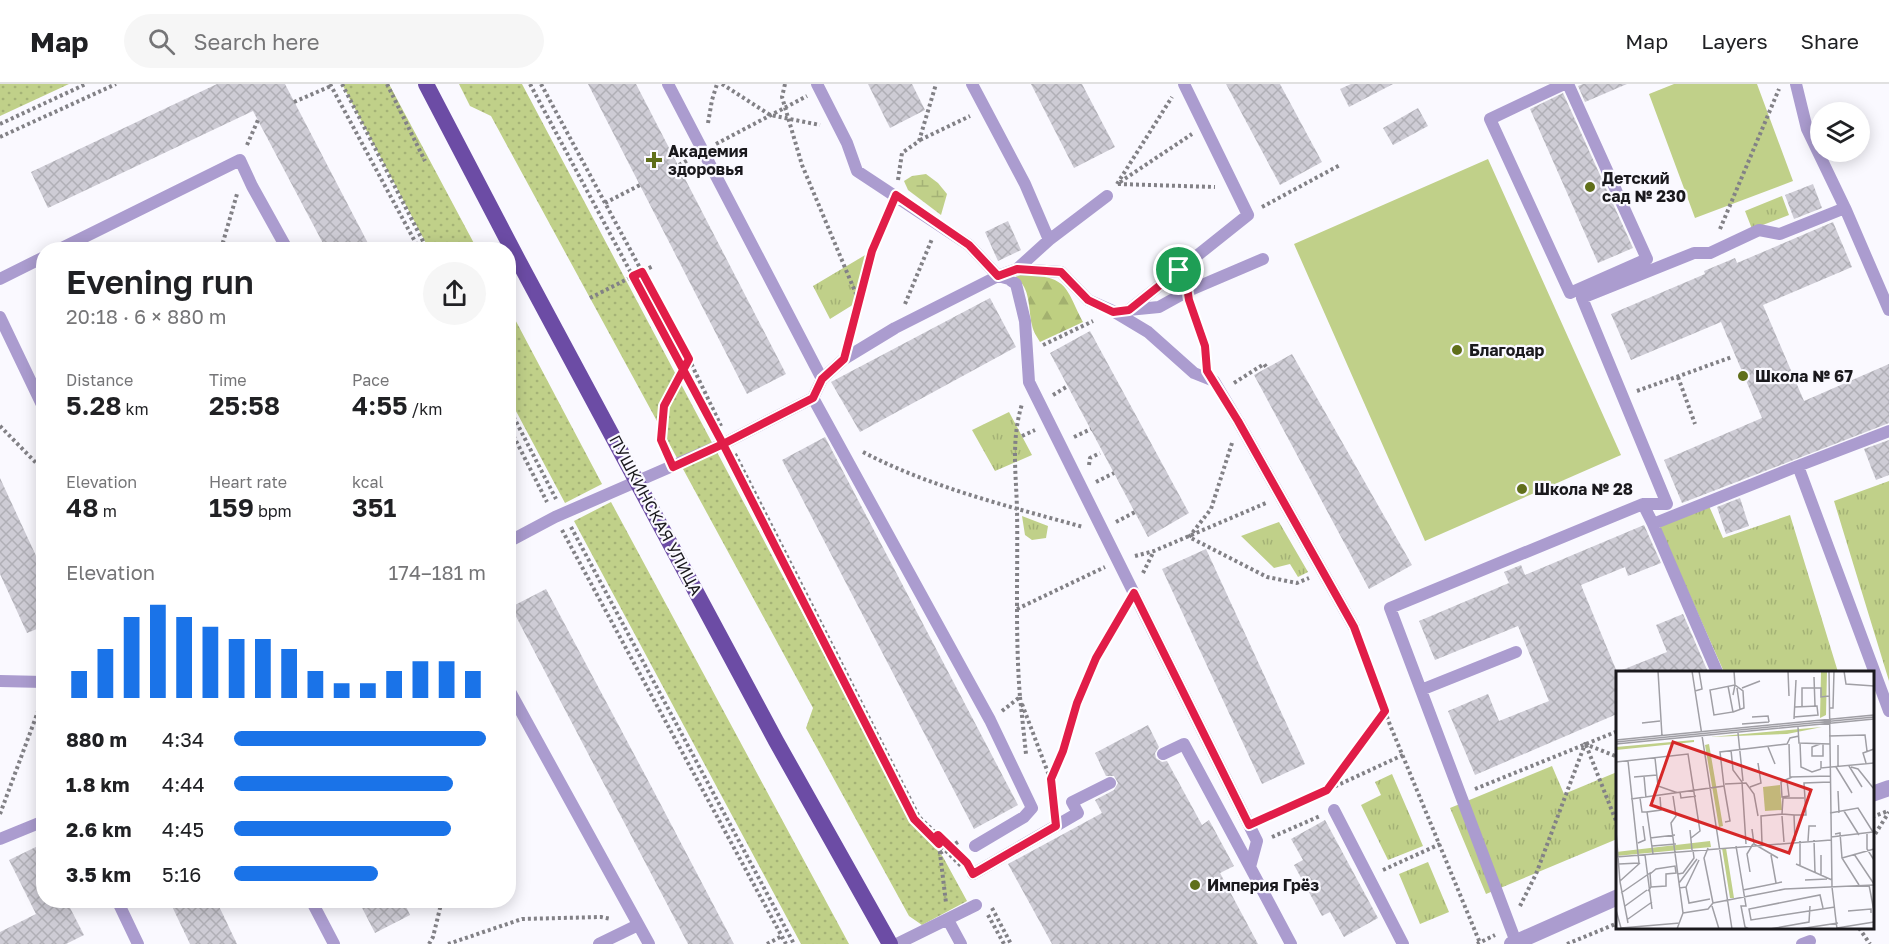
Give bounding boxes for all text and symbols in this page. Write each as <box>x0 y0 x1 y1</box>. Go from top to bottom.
search box <box>124 14 544 68</box>
text: Map <box>30 25 88 58</box>
icon: search <box>145 25 178 58</box>
text: Search here <box>193 28 319 55</box>
text: Map <box>1625 28 1668 54</box>
text: Layers <box>1701 28 1768 54</box>
text: Share <box>1801 28 1859 54</box>
map controls <box>1810 102 1870 162</box>
button: layers <box>1810 102 1870 162</box>
place label: Академия здоровья <box>668 141 748 179</box>
marker: Академия здоровья <box>645 151 663 169</box>
place label: Детский сад № 230 <box>1602 168 1686 206</box>
marker: Детский сад № 230 <box>1583 180 1597 194</box>
pin <box>1153 244 1204 295</box>
icon: arrive <box>1162 253 1195 286</box>
text: Evening run <box>66 262 254 301</box>
button: share <box>423 262 486 325</box>
text: 20:18 · 6 × 880 m <box>66 304 227 328</box>
place label: Благодар <box>1469 340 1545 360</box>
marker: Благодар <box>1450 343 1464 357</box>
place label: Школа № 67 <box>1755 366 1853 386</box>
marker: Школа № 67 <box>1736 369 1750 383</box>
text: Distance <box>66 370 133 390</box>
text: Time <box>209 370 247 390</box>
text: Pace <box>352 370 389 390</box>
text: 5.28 <box>66 390 122 421</box>
text: 25:58 <box>209 390 280 421</box>
text: 4:55 <box>352 390 408 421</box>
text: km <box>122 399 149 419</box>
text: /km <box>408 399 442 419</box>
street label: ПУШКИНСКАЯ УЛИЦА <box>605 431 707 599</box>
text: Elevation <box>66 472 137 492</box>
text: Heart rate <box>209 472 287 492</box>
text: kcal <box>352 472 384 492</box>
place label: Школа № 28 <box>1534 479 1633 499</box>
marker: Школа № 28 <box>1515 482 1529 496</box>
text: 48 <box>66 492 99 523</box>
text: 159 <box>209 492 254 523</box>
text: 351 <box>352 492 396 523</box>
text: m <box>99 501 117 521</box>
text: bpm <box>254 501 292 521</box>
text: Elevation <box>66 560 155 584</box>
text: 174–181 m <box>389 560 486 584</box>
inset map <box>1616 671 1874 929</box>
text: 880 m <box>66 727 127 751</box>
text: 4:34 <box>162 727 204 751</box>
text: 1.8 km <box>66 772 130 796</box>
text: 4:44 <box>162 772 205 796</box>
text: 2.6 km <box>66 817 131 841</box>
text: 4:45 <box>162 817 204 841</box>
text: 3.5 km <box>66 862 131 886</box>
text: 5:16 <box>162 862 201 886</box>
place label: Империя Грёз <box>1207 875 1319 895</box>
marker: Империя Грёз <box>1188 878 1202 892</box>

